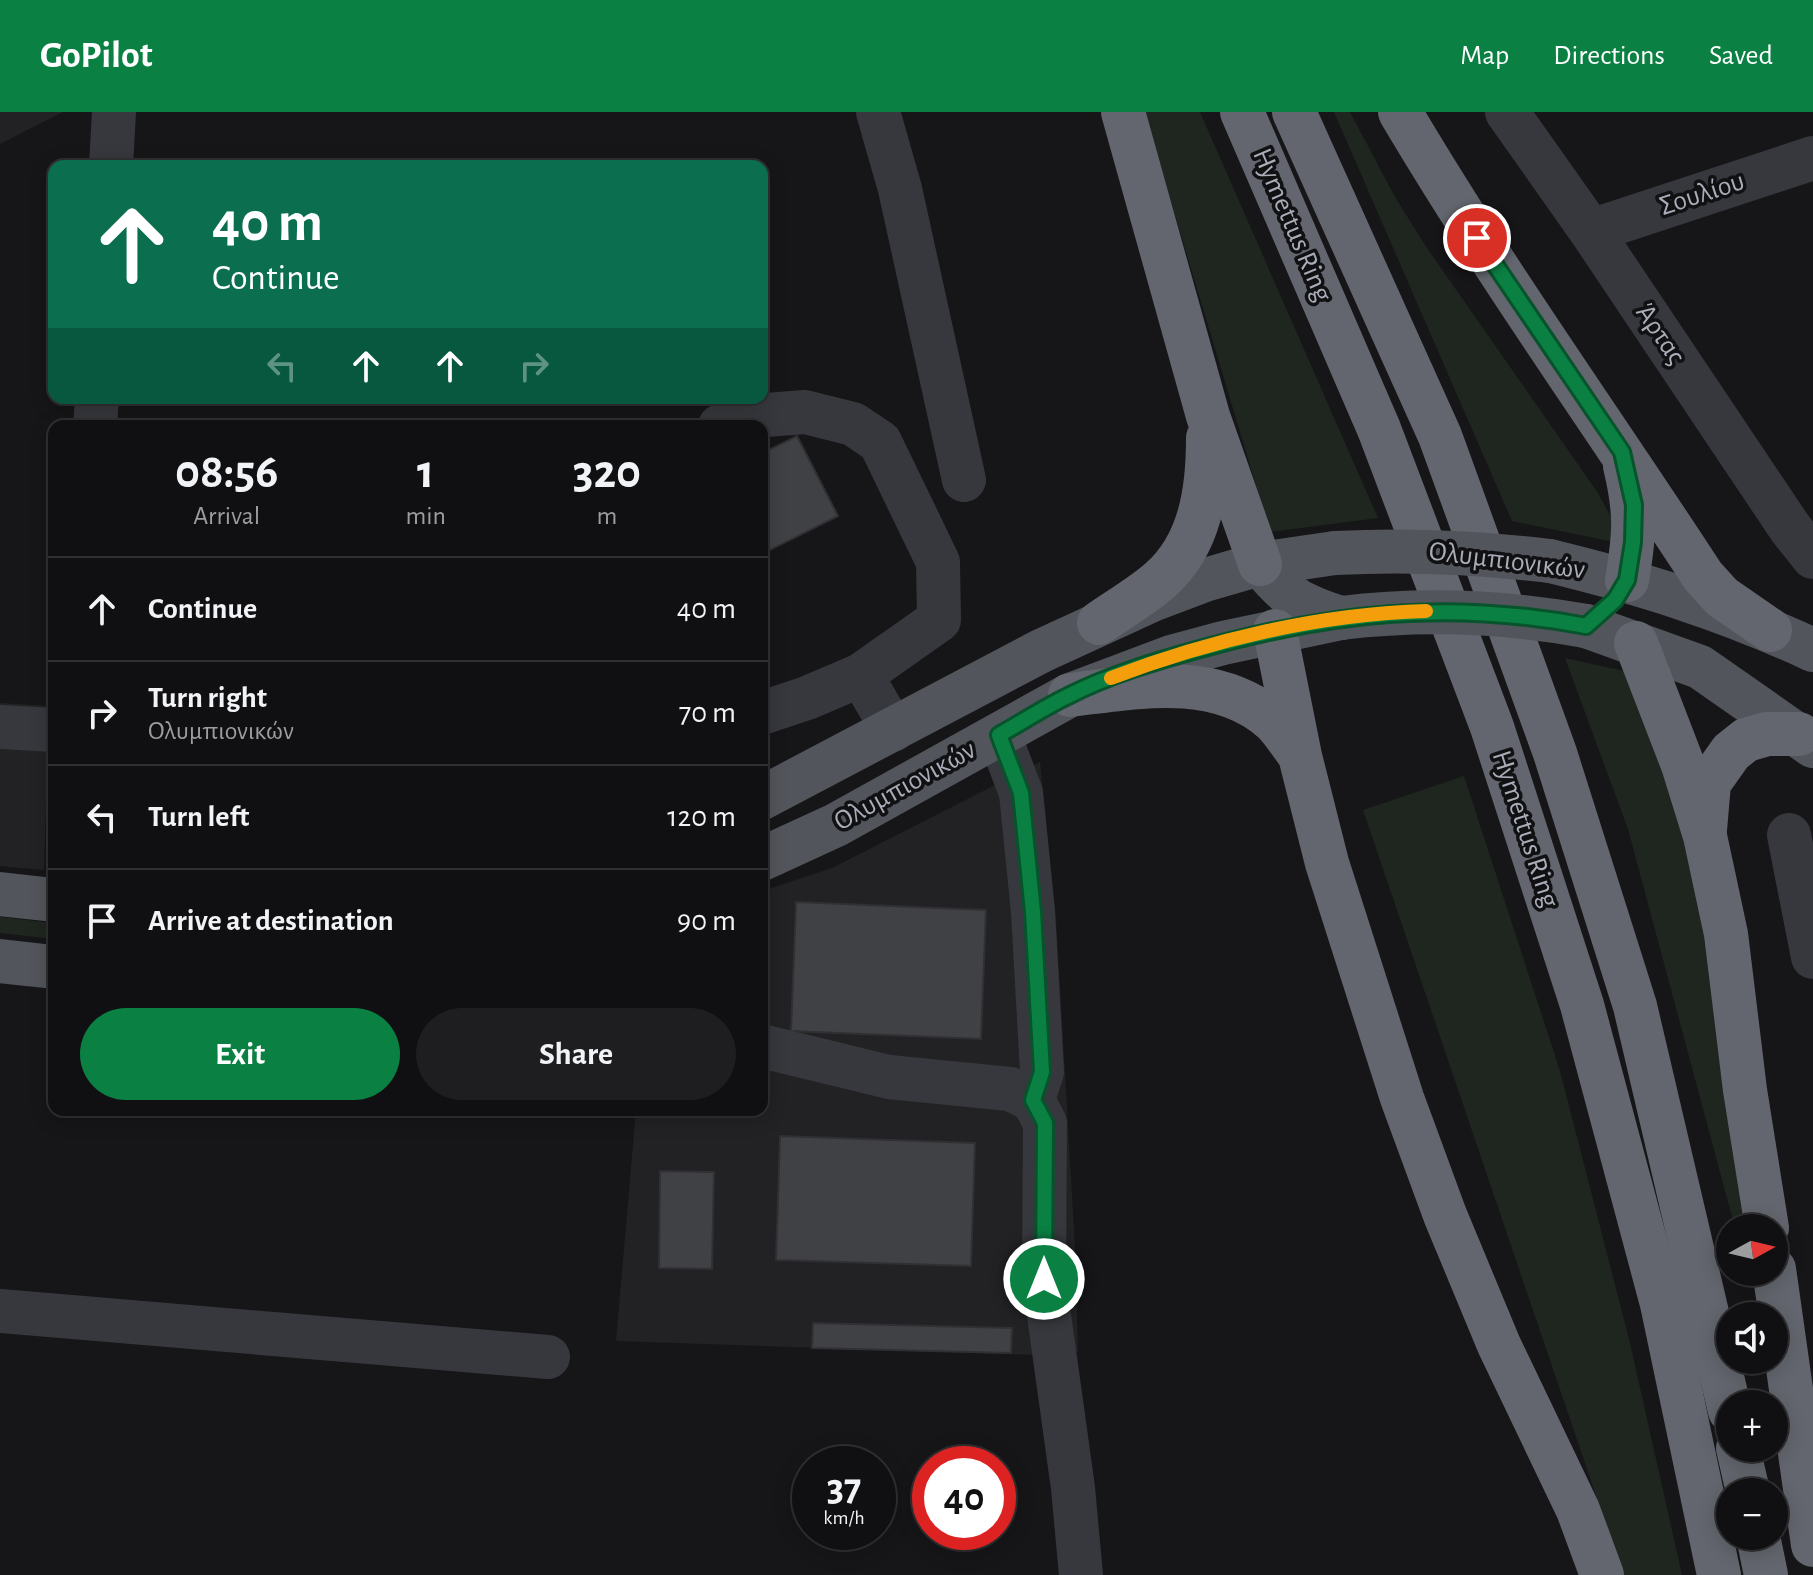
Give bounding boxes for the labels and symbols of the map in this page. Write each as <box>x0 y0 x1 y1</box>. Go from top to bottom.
street label: Hymettus Ring <box>1247 144 1337 306</box>
street label: Σουλίου <box>1656 167 1748 221</box>
pin <box>1443 204 1511 272</box>
street label: Άρτας <box>1630 298 1690 370</box>
street label: Ολυμπιονικών <box>1427 538 1587 584</box>
street label: Ολυμπιονικών <box>830 736 980 836</box>
street label: Hymettus Ring <box>1486 747 1564 911</box>
north arrow <box>1716 1214 1788 1286</box>
position arrow <box>1002 1237 1086 1321</box>
speed limit sign: 40 <box>912 1446 1016 1550</box>

